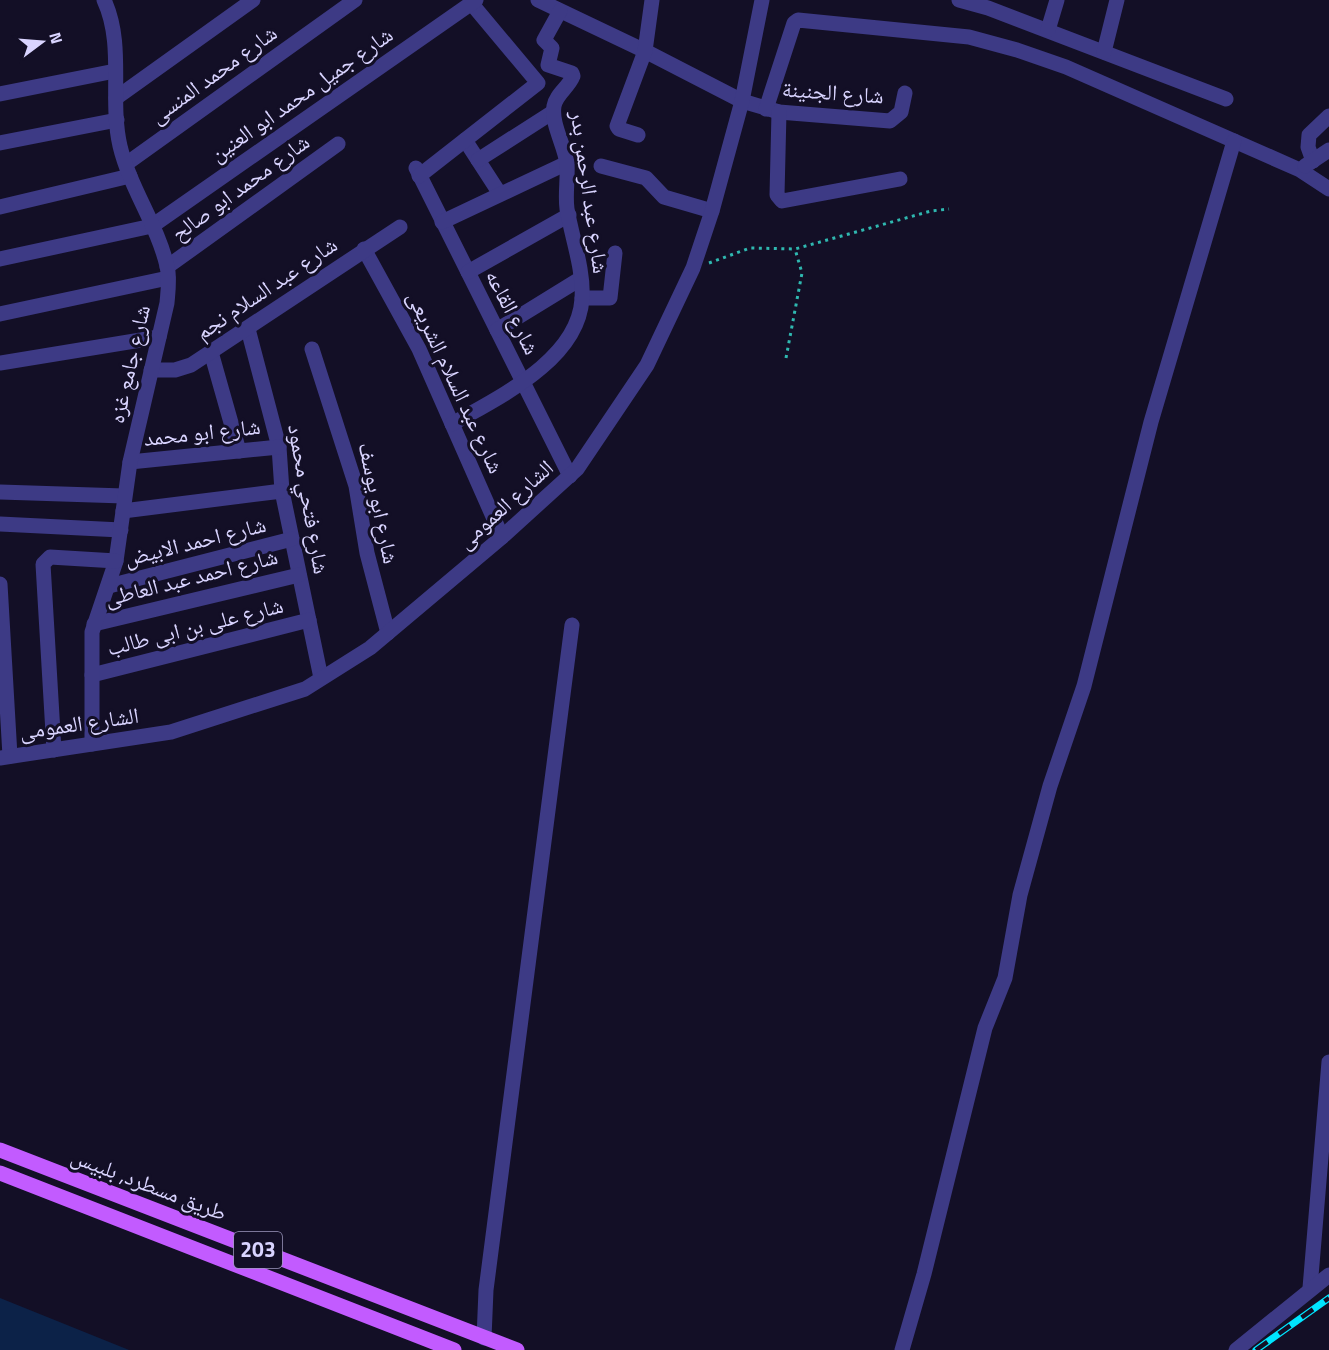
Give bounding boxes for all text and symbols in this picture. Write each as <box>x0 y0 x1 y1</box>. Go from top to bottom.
north arrow <box>12 12 72 72</box>
street label: شارع محمد المنسى <box>142 16 284 132</box>
street label: شارع جميل محمد ابو العنين <box>202 18 400 170</box>
text: N <box>43 29 69 47</box>
street label: شارع الجنينة <box>781 71 885 113</box>
street label: شارع عبد الرحمن بدر <box>562 107 618 276</box>
street label: شارع محمد ابو صالح <box>164 125 316 249</box>
street label: شارع عبد السلام نجم <box>188 228 344 348</box>
street label: شارع القاعه <box>477 263 549 361</box>
street label: شارع عبد السلام الشريعى <box>399 285 513 479</box>
street label: شارع جامع غزه <box>99 301 159 427</box>
street label: شارع ابو محمد <box>142 409 262 455</box>
street label: شارع فتحي محمود <box>279 421 339 577</box>
street label: شارع ابو يوسف <box>350 439 408 567</box>
street label: الشارع العمومى <box>449 451 561 557</box>
street label: شارع احمد الابيض <box>121 507 269 575</box>
street label: شارع احمد عبد العاطى <box>101 539 281 615</box>
street label: شارع على بن ابى طالب <box>103 588 287 664</box>
street label: الشارع العمومى <box>17 698 141 748</box>
street label: طريق مسطرد, بلبيس <box>66 1139 232 1229</box>
road number: 203 <box>234 1232 282 1268</box>

